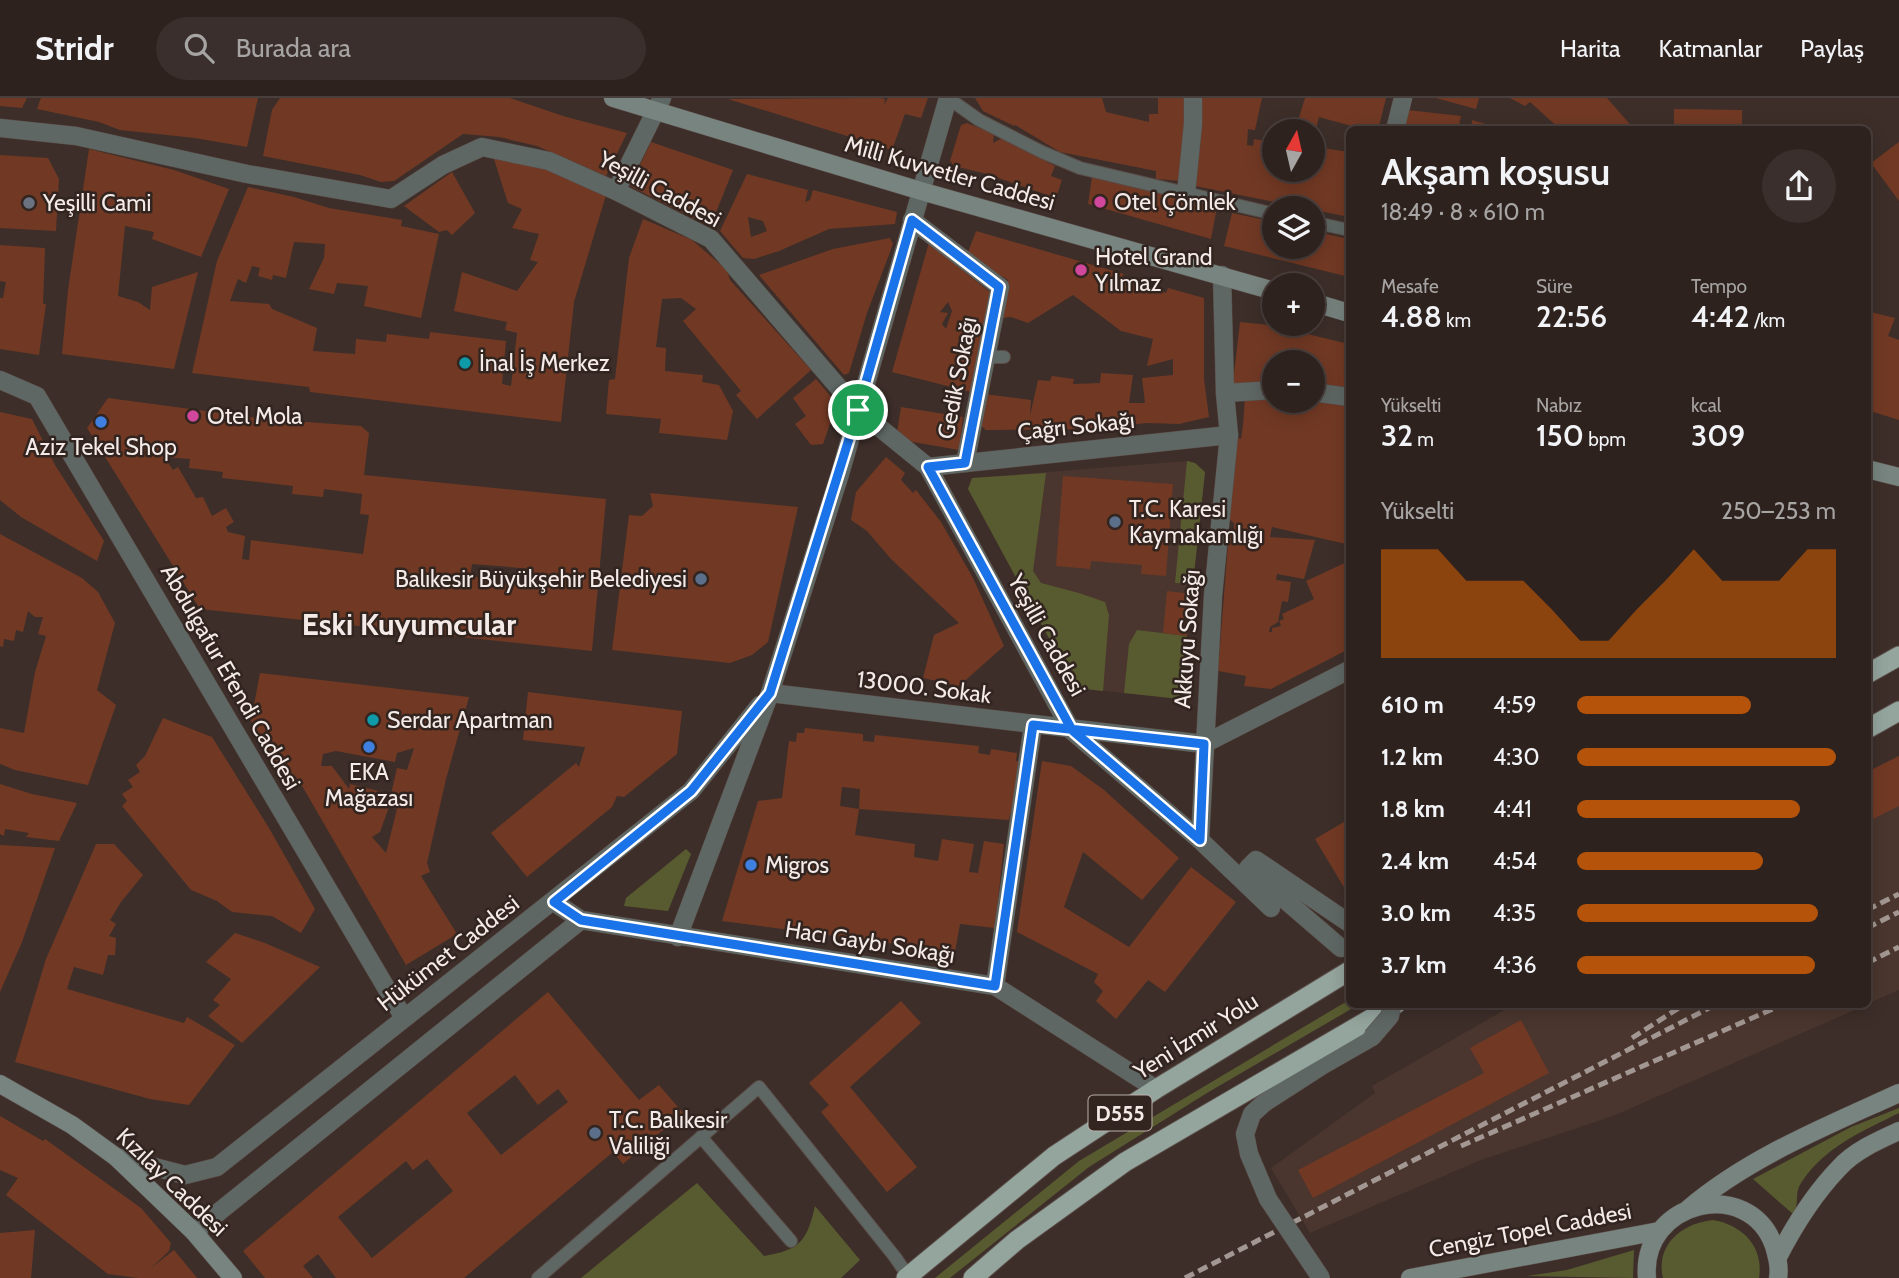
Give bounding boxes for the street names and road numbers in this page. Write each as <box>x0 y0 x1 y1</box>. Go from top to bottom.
street label: Milli Kuvvetler Caddesi <box>842 130 1058 216</box>
street label: Yeşilli Caddesi <box>593 144 726 233</box>
street label: Gedik Sokağı <box>931 315 983 441</box>
street label: Çağrı Sokağı <box>1016 406 1136 446</box>
street label: Abdulgafur Efendi Caddesi <box>155 559 307 795</box>
street label: Yeşilli Caddesi <box>1002 568 1092 701</box>
street label: Akkuyu Sokağı <box>1168 569 1206 709</box>
street label: 13000. Sokak <box>855 665 994 709</box>
street label: Hükümet Caddesi <box>372 889 524 1017</box>
street label: Hacı Gaybı Sokağı <box>783 915 957 969</box>
street label: Yeni İzmir Yolu <box>1128 987 1263 1086</box>
road number: D555 <box>1088 1096 1152 1130</box>
street label: Kızılay Caddesi <box>111 1122 233 1242</box>
street label: Cengiz Topel Caddesi <box>1426 1197 1634 1263</box>

